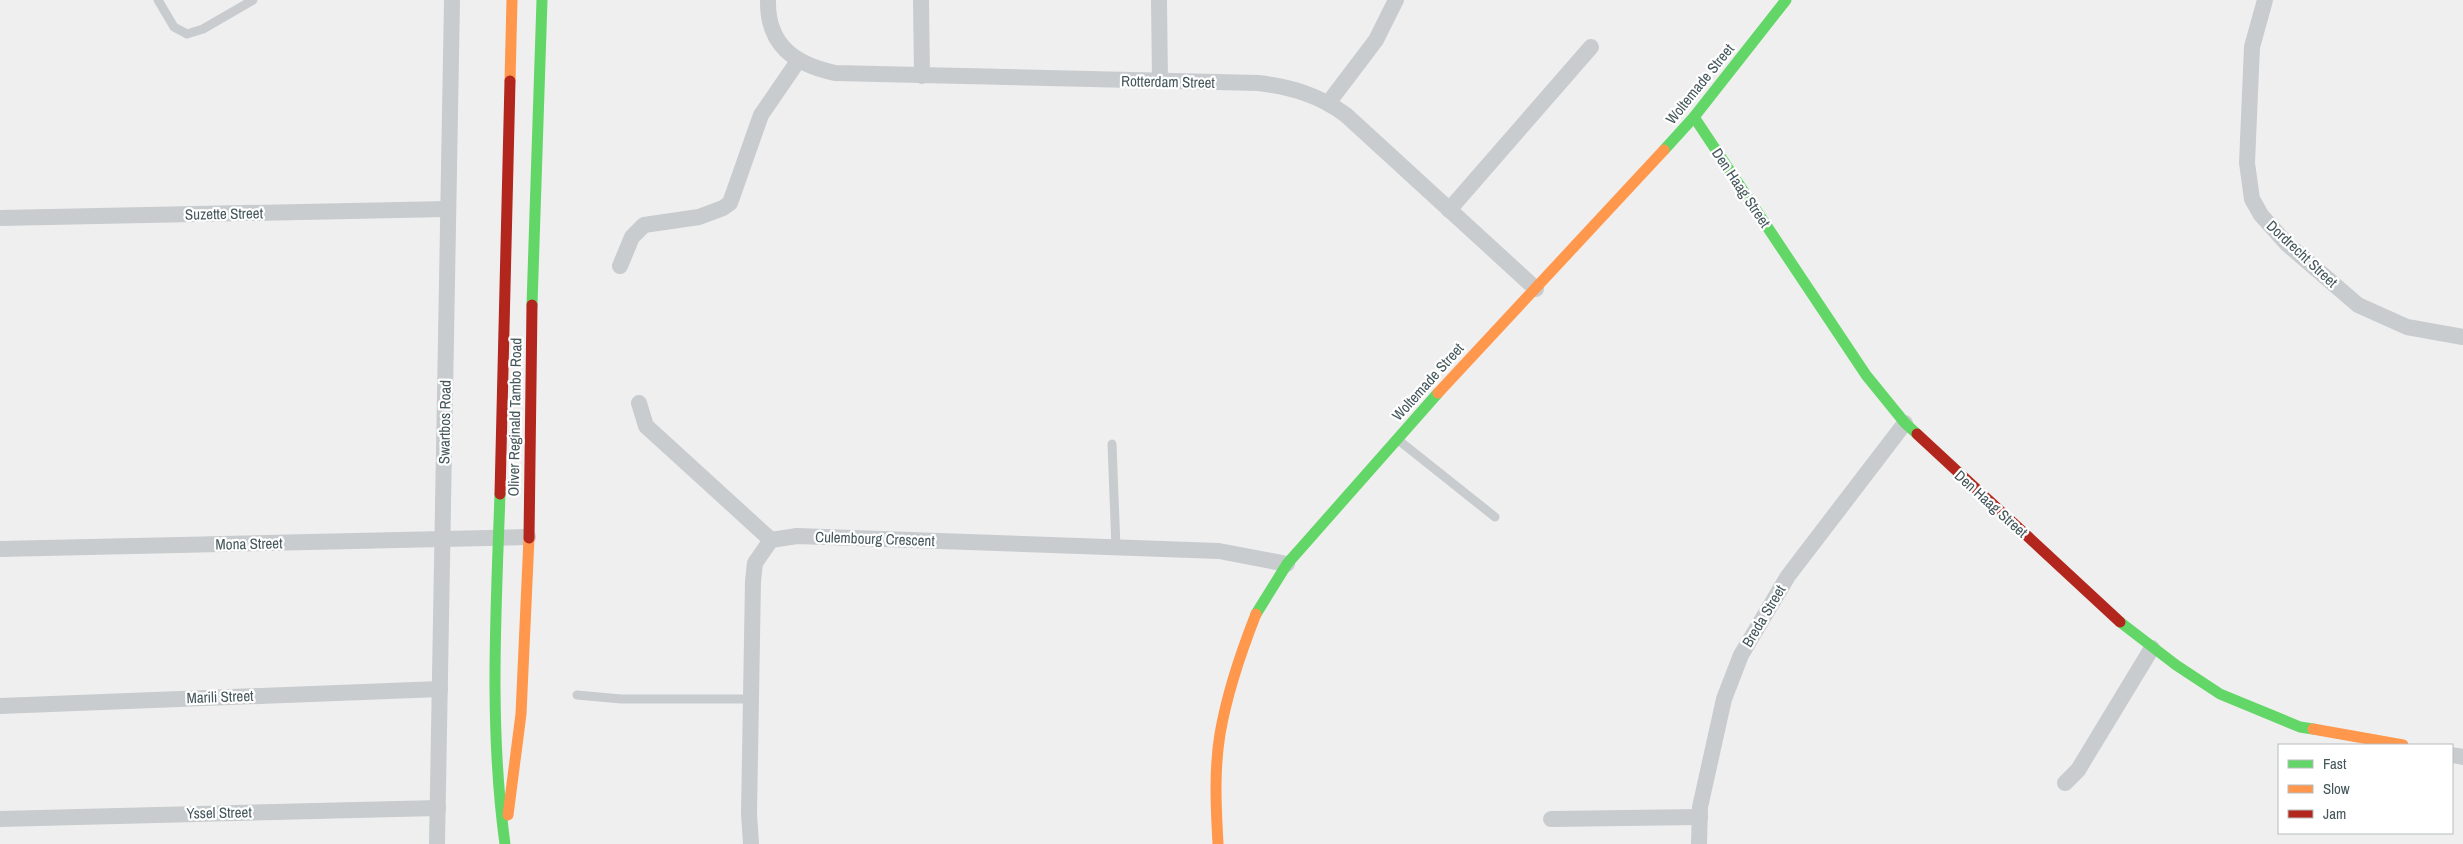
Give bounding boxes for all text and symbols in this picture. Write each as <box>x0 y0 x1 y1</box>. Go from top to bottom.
street label: Woltemade Street <box>1661 38 1739 128</box>
street label: Rotterdam Street <box>1121 70 1216 93</box>
street label: Den Haag Street <box>1707 144 1776 232</box>
street label: Suzette Street <box>185 202 264 225</box>
street label: Dordrecht Street <box>2262 215 2343 292</box>
street label: Oliver Reginald Tambo Road <box>503 337 526 496</box>
street label: Woltemade Street <box>1387 338 1469 425</box>
street label: Swartbos Road <box>433 380 456 464</box>
street label: Den Haag Street <box>1950 465 2033 542</box>
street label: Culembourg Crescent <box>815 526 936 551</box>
street label: Mona Street <box>215 532 283 555</box>
street label: Breda Street <box>1737 580 1791 651</box>
street label: Marili Street <box>186 685 254 708</box>
legend <box>2278 744 2453 834</box>
text: Fast <box>2323 753 2347 774</box>
text: Slow <box>2323 778 2350 799</box>
street label: Yssel Street <box>186 801 252 824</box>
text: Jam <box>2323 803 2346 824</box>

